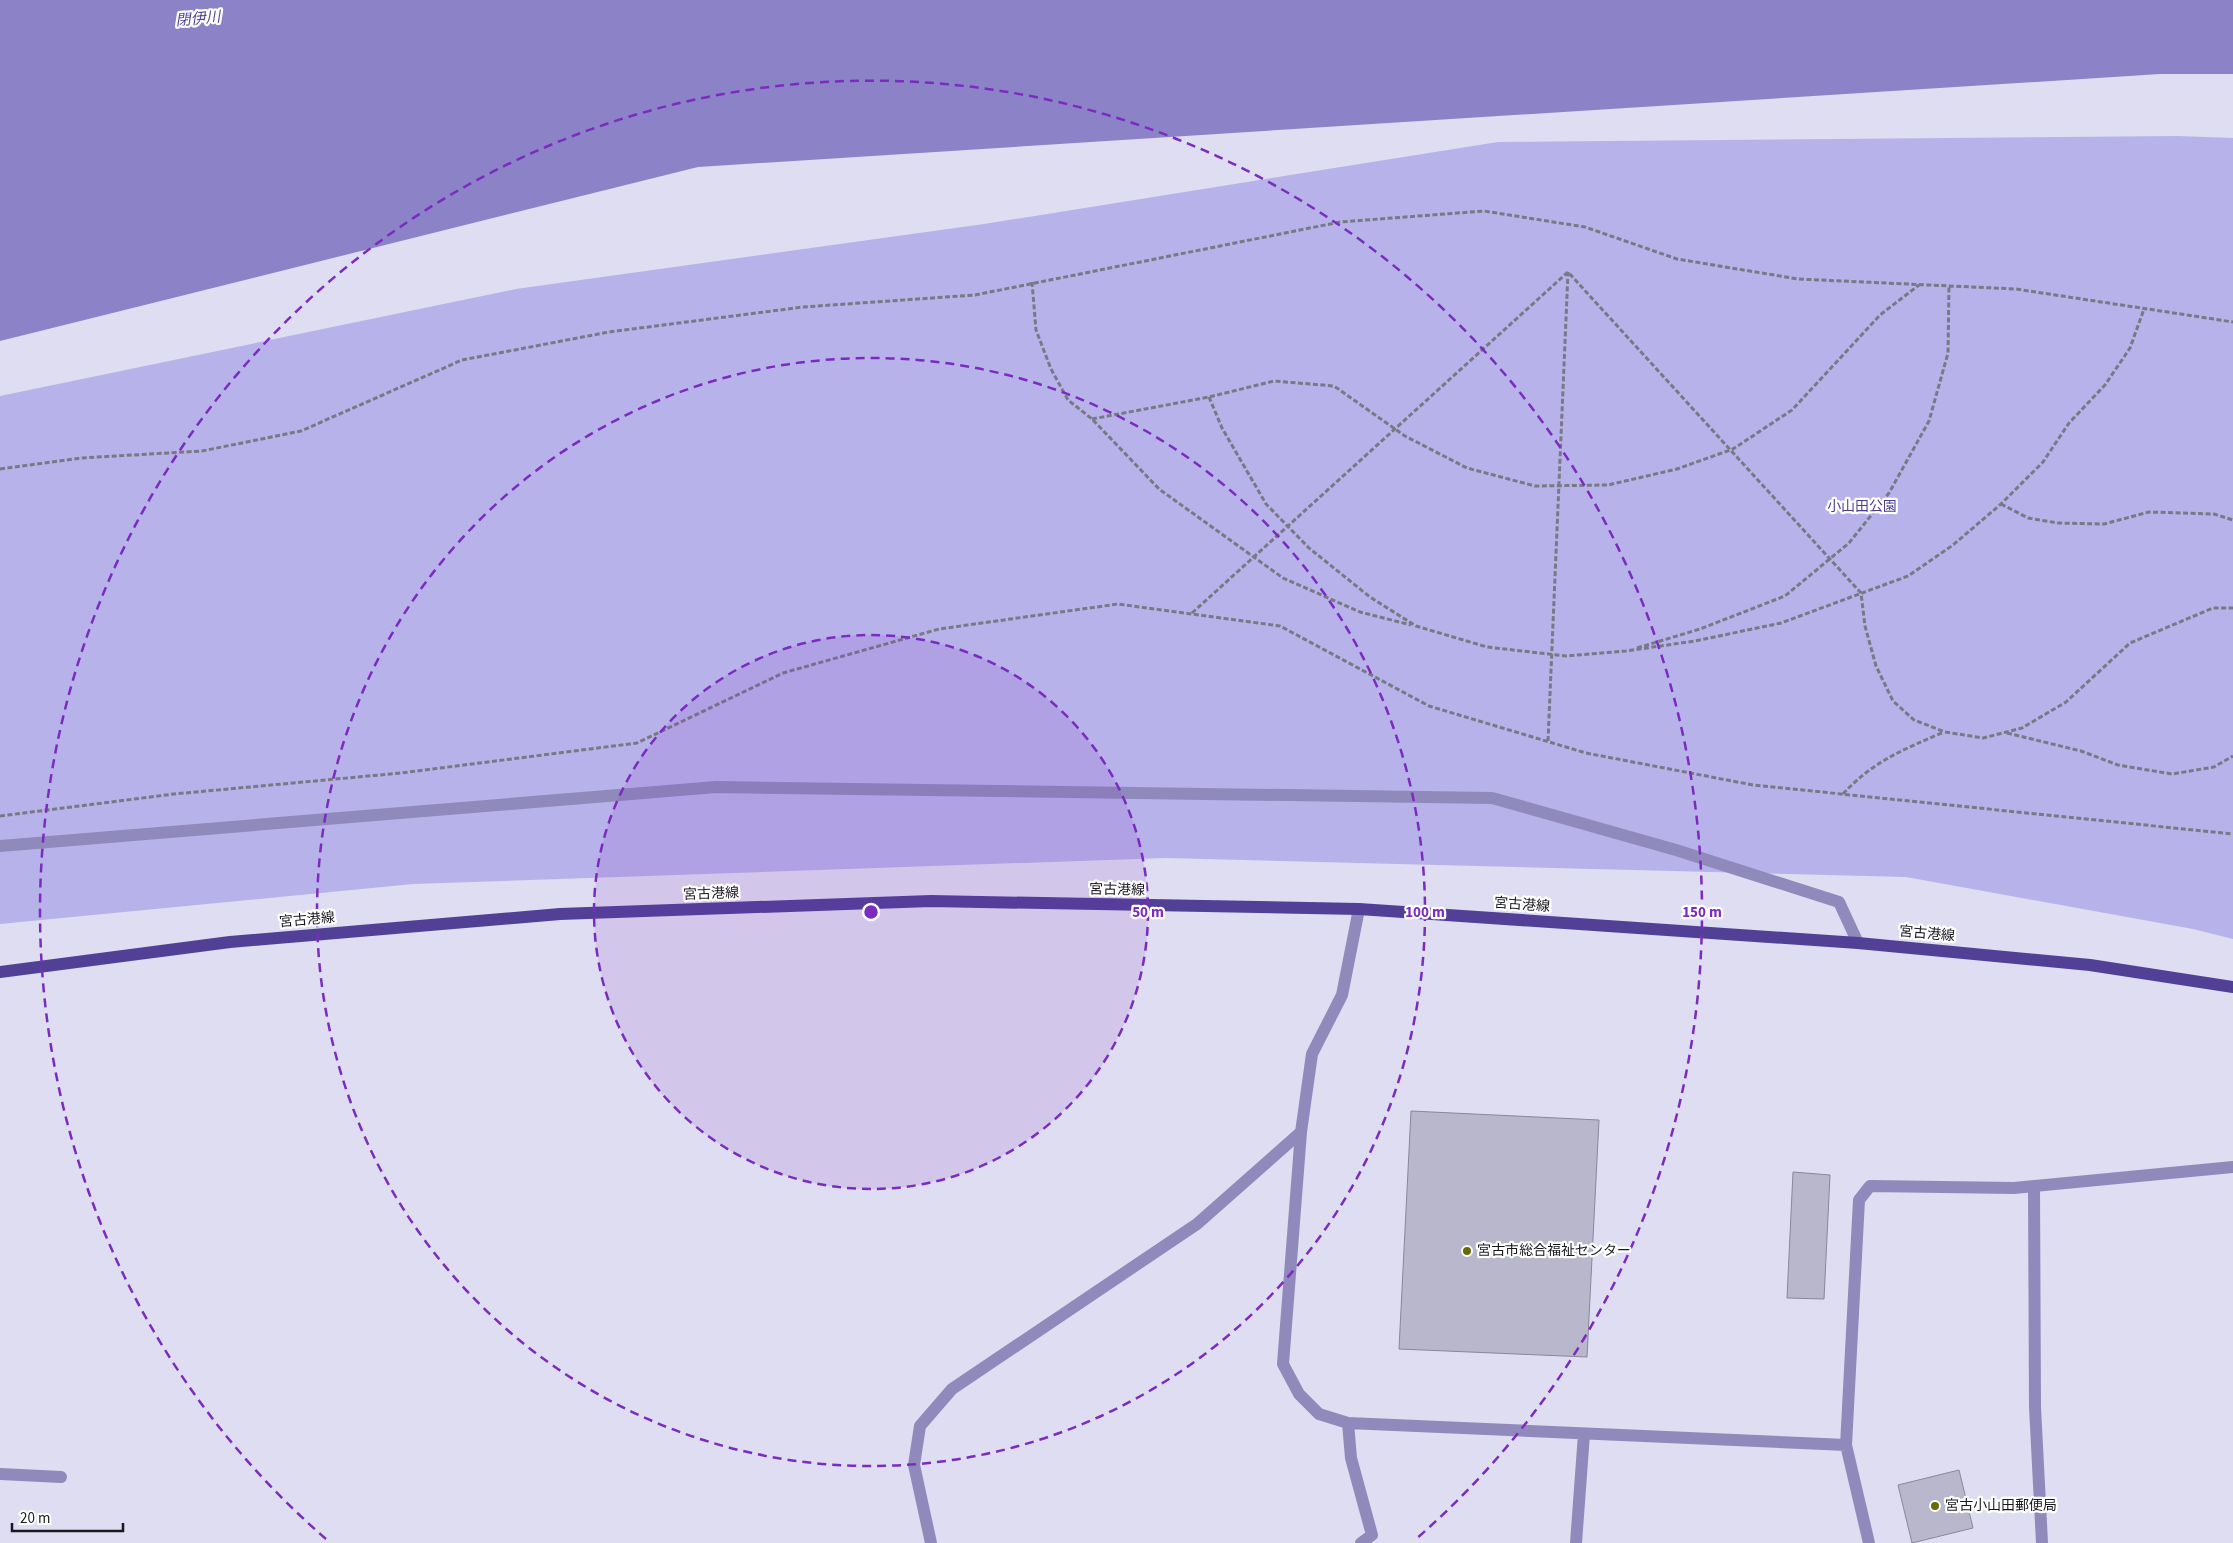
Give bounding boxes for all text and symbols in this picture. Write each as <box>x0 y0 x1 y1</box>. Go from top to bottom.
water label: 閉伊川 <box>175 6 223 31</box>
park label: 小山田公園 <box>1827 497 1897 517</box>
street label: 宮古港線 <box>1089 880 1145 900</box>
street label: 宮古港線 <box>683 883 739 905</box>
street label: 宮古港線 <box>1493 893 1551 917</box>
text: 50 m <box>1132 902 1164 923</box>
text: 100 m <box>1405 902 1445 923</box>
text: 150 m <box>1682 902 1722 923</box>
centre of rings <box>862 903 880 921</box>
street label: 宮古港線 <box>278 908 336 932</box>
street label: 宮古港線 <box>1898 922 1956 946</box>
place label: 宮古市総合福祉センター <box>1477 1241 1631 1261</box>
marker: 宮古市総合福祉センター <box>1461 1245 1473 1257</box>
place label: 宮古小山田郵便局 <box>1945 1496 2057 1516</box>
scale bar <box>12 1500 124 1532</box>
marker: 宮古小山田郵便局 <box>1929 1500 1941 1512</box>
text: 20 m <box>20 1508 50 1529</box>

